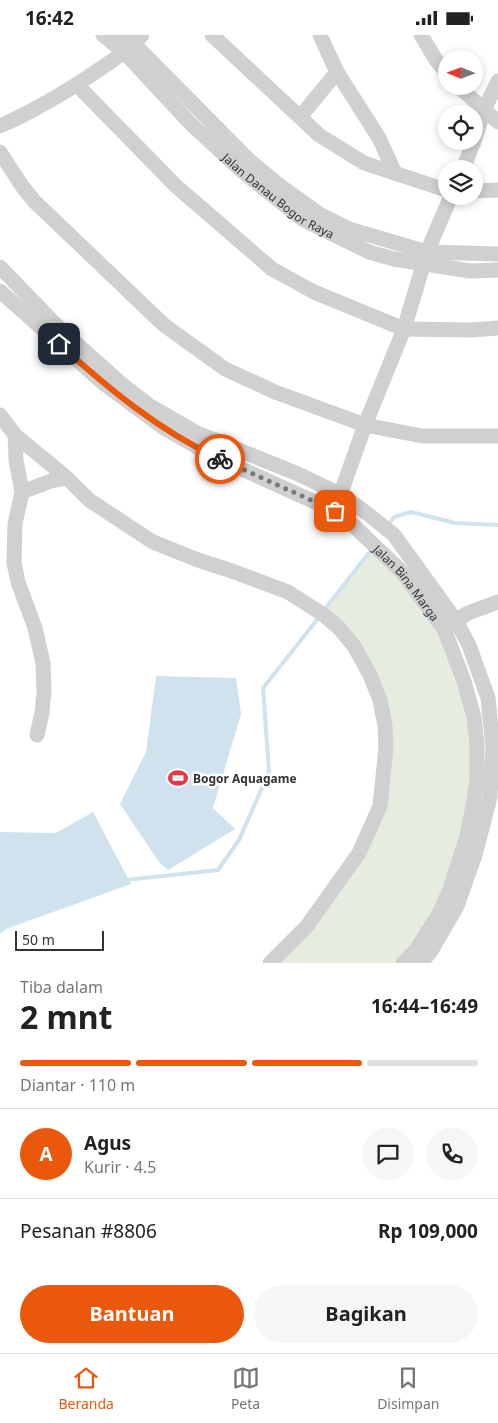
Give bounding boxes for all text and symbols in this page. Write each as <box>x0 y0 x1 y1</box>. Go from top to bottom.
text: 16:42 <box>25 5 74 31</box>
north arrow <box>438 50 482 95</box>
map controls <box>438 50 483 205</box>
button: locate <box>438 105 483 150</box>
street label: Jalan Danau Bogor Raya <box>218 148 337 242</box>
button: layers <box>438 160 483 205</box>
pin <box>38 323 80 365</box>
icon: home <box>45 330 73 358</box>
courier <box>195 434 245 484</box>
icon: bike <box>206 445 234 473</box>
pin <box>314 490 356 532</box>
icon: bag <box>321 497 349 525</box>
street label: Jalan Bina Marga <box>369 540 444 624</box>
sports icon: Bogor Aquagame <box>167 767 189 789</box>
place label: Bogor Aquagame <box>193 770 297 787</box>
scale bar <box>15 928 104 951</box>
text: 50 m <box>22 930 55 949</box>
text: Tiba dalam <box>20 976 103 998</box>
text: 16:44–16:49 <box>371 993 478 1019</box>
text: 2 mnt <box>20 995 113 1038</box>
text: Diantar · 110 m <box>20 1074 135 1096</box>
button: chat <box>362 1128 414 1180</box>
button: phone <box>426 1128 478 1180</box>
text: Agus <box>84 1130 131 1156</box>
text: A <box>39 1141 53 1167</box>
text: Kurir · 4.5 <box>84 1156 156 1178</box>
text: Pesanan #8806 <box>20 1218 157 1244</box>
text: Rp 109,000 <box>378 1218 478 1244</box>
button: Bantuan <box>20 1285 244 1343</box>
button: Bagikan <box>254 1285 478 1343</box>
tab: Beranda <box>58 1364 114 1413</box>
tab: Peta <box>231 1364 260 1413</box>
tab: Disimpan <box>377 1364 439 1413</box>

